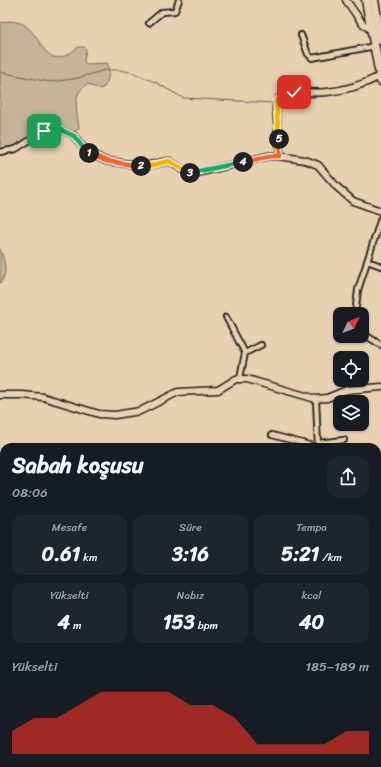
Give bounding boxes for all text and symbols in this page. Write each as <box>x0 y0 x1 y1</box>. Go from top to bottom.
pin <box>277 75 311 109</box>
icon: check <box>283 81 305 103</box>
pin <box>27 114 61 148</box>
icon: arrive <box>33 120 55 142</box>
pin: 5 <box>269 129 289 149</box>
text: 5 <box>276 129 282 148</box>
pin: 1 <box>79 143 99 163</box>
text: 1 <box>87 143 91 162</box>
pin: 4 <box>233 152 253 172</box>
text: 4 <box>240 152 246 171</box>
pin: 2 <box>131 156 151 176</box>
text: 2 <box>138 156 144 175</box>
pin: 3 <box>180 163 200 183</box>
text: 3 <box>187 163 193 182</box>
north arrow <box>333 307 369 343</box>
map controls <box>333 307 369 431</box>
button: locate <box>333 351 369 387</box>
button: layers <box>333 395 369 431</box>
text: Sabah koşusu <box>12 446 144 485</box>
button: share <box>327 456 369 498</box>
text: 08:06 <box>12 481 48 504</box>
text: Mesafe <box>52 518 87 537</box>
text: Süre <box>179 518 202 537</box>
text: Tempo <box>296 518 327 537</box>
text: 0.61 <box>42 537 80 572</box>
text: 3:16 <box>172 537 209 572</box>
text: 5:21 <box>281 537 319 572</box>
text: km <box>80 548 97 567</box>
text: /km <box>319 548 342 567</box>
text: Yükselti <box>50 586 89 605</box>
text: Nabız <box>177 586 204 605</box>
text: kcal <box>302 586 322 605</box>
text: 4 <box>58 605 70 640</box>
text: 153 <box>163 605 195 640</box>
text: 40 <box>299 605 324 640</box>
text: m <box>70 616 81 635</box>
text: bpm <box>195 616 218 635</box>
text: Yükselti <box>12 655 57 678</box>
text: 185–189 m <box>306 655 369 678</box>

